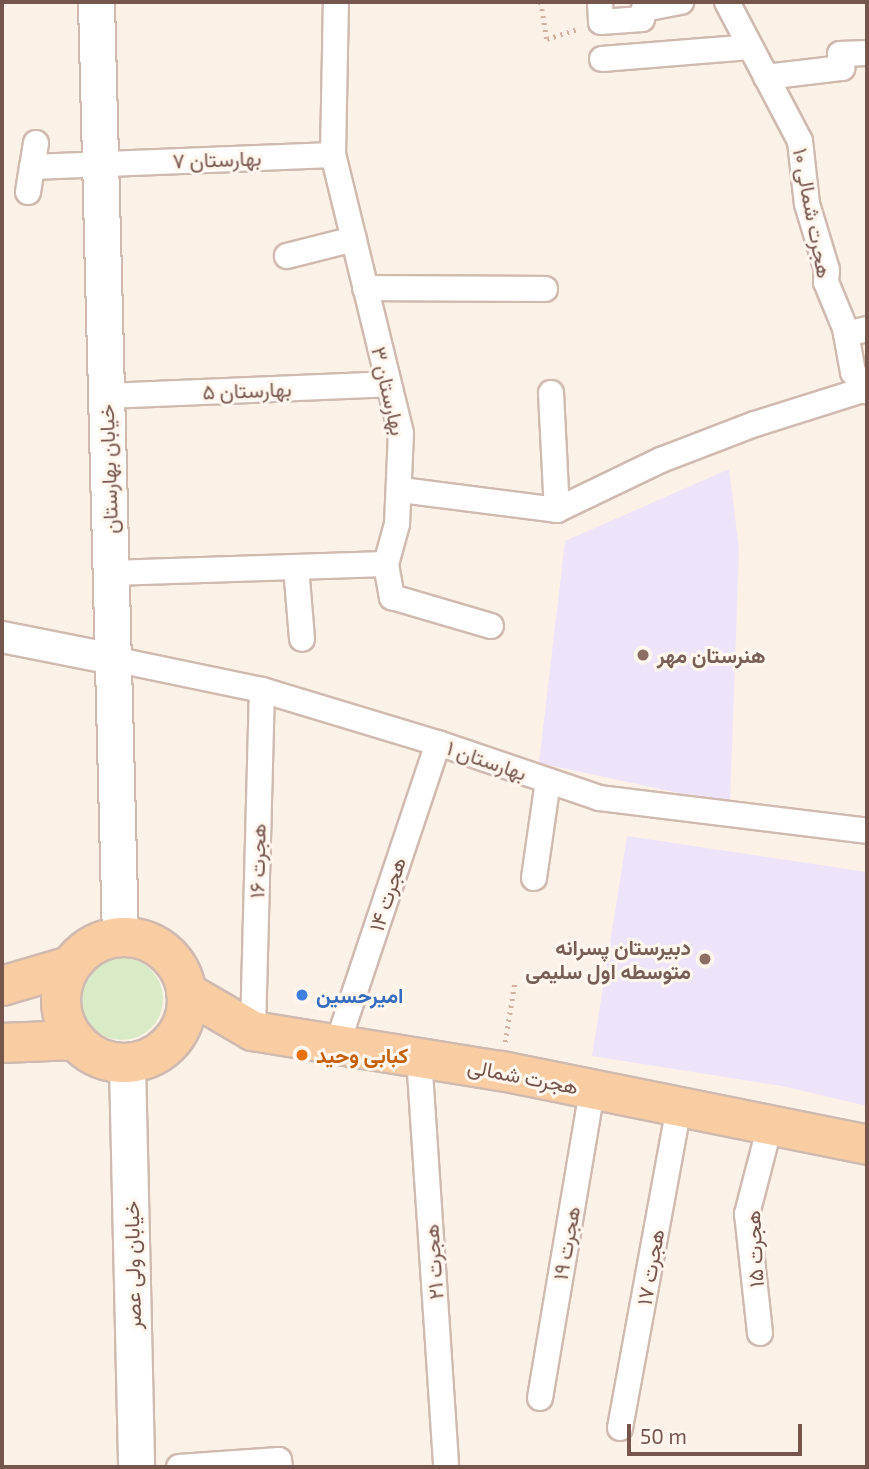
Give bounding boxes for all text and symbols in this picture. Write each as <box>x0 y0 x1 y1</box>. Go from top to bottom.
street label: بهارستان ۷ <box>172 145 262 173</box>
street label: هجرت شمالی ۱۰ <box>788 146 838 280</box>
street label: بهارستان ۳ <box>367 344 411 438</box>
street label: بهارستان ۵ <box>202 376 292 404</box>
street label: خیابان بهارستان <box>93 404 123 534</box>
place label: هنرستان مهر <box>657 642 765 668</box>
marker: هنرستان مهر <box>635 647 651 663</box>
street label: بهارستان ۱ <box>444 735 530 785</box>
street label: هجرت ۱۶ <box>244 823 270 899</box>
street label: هجرت ۱۴ <box>363 854 411 934</box>
place label: دبیرستان پسرانه متوسطه اول سلیمی <box>525 934 691 984</box>
marker: دبیرستان پسرانه متوسطه اول سلیمی <box>697 951 713 967</box>
place label: امیرحسین <box>316 982 404 1008</box>
marker: امیرحسین <box>294 987 310 1003</box>
place label: کبابی وحید <box>316 1042 408 1068</box>
marker: کبابی وحید <box>294 1047 310 1063</box>
street label: هجرت شمالی <box>466 1053 580 1099</box>
street label: خیابان ولی عصر <box>118 1201 146 1329</box>
street label: هجرت ۱۹ <box>547 1204 585 1282</box>
street label: هجرت ۱۵ <box>739 1210 769 1288</box>
street label: هجرت ۲۱ <box>418 1223 448 1301</box>
street label: هجرت ۱۷ <box>631 1227 669 1307</box>
scale bar <box>631 1410 806 1454</box>
text: 50 m <box>640 1423 687 1448</box>

